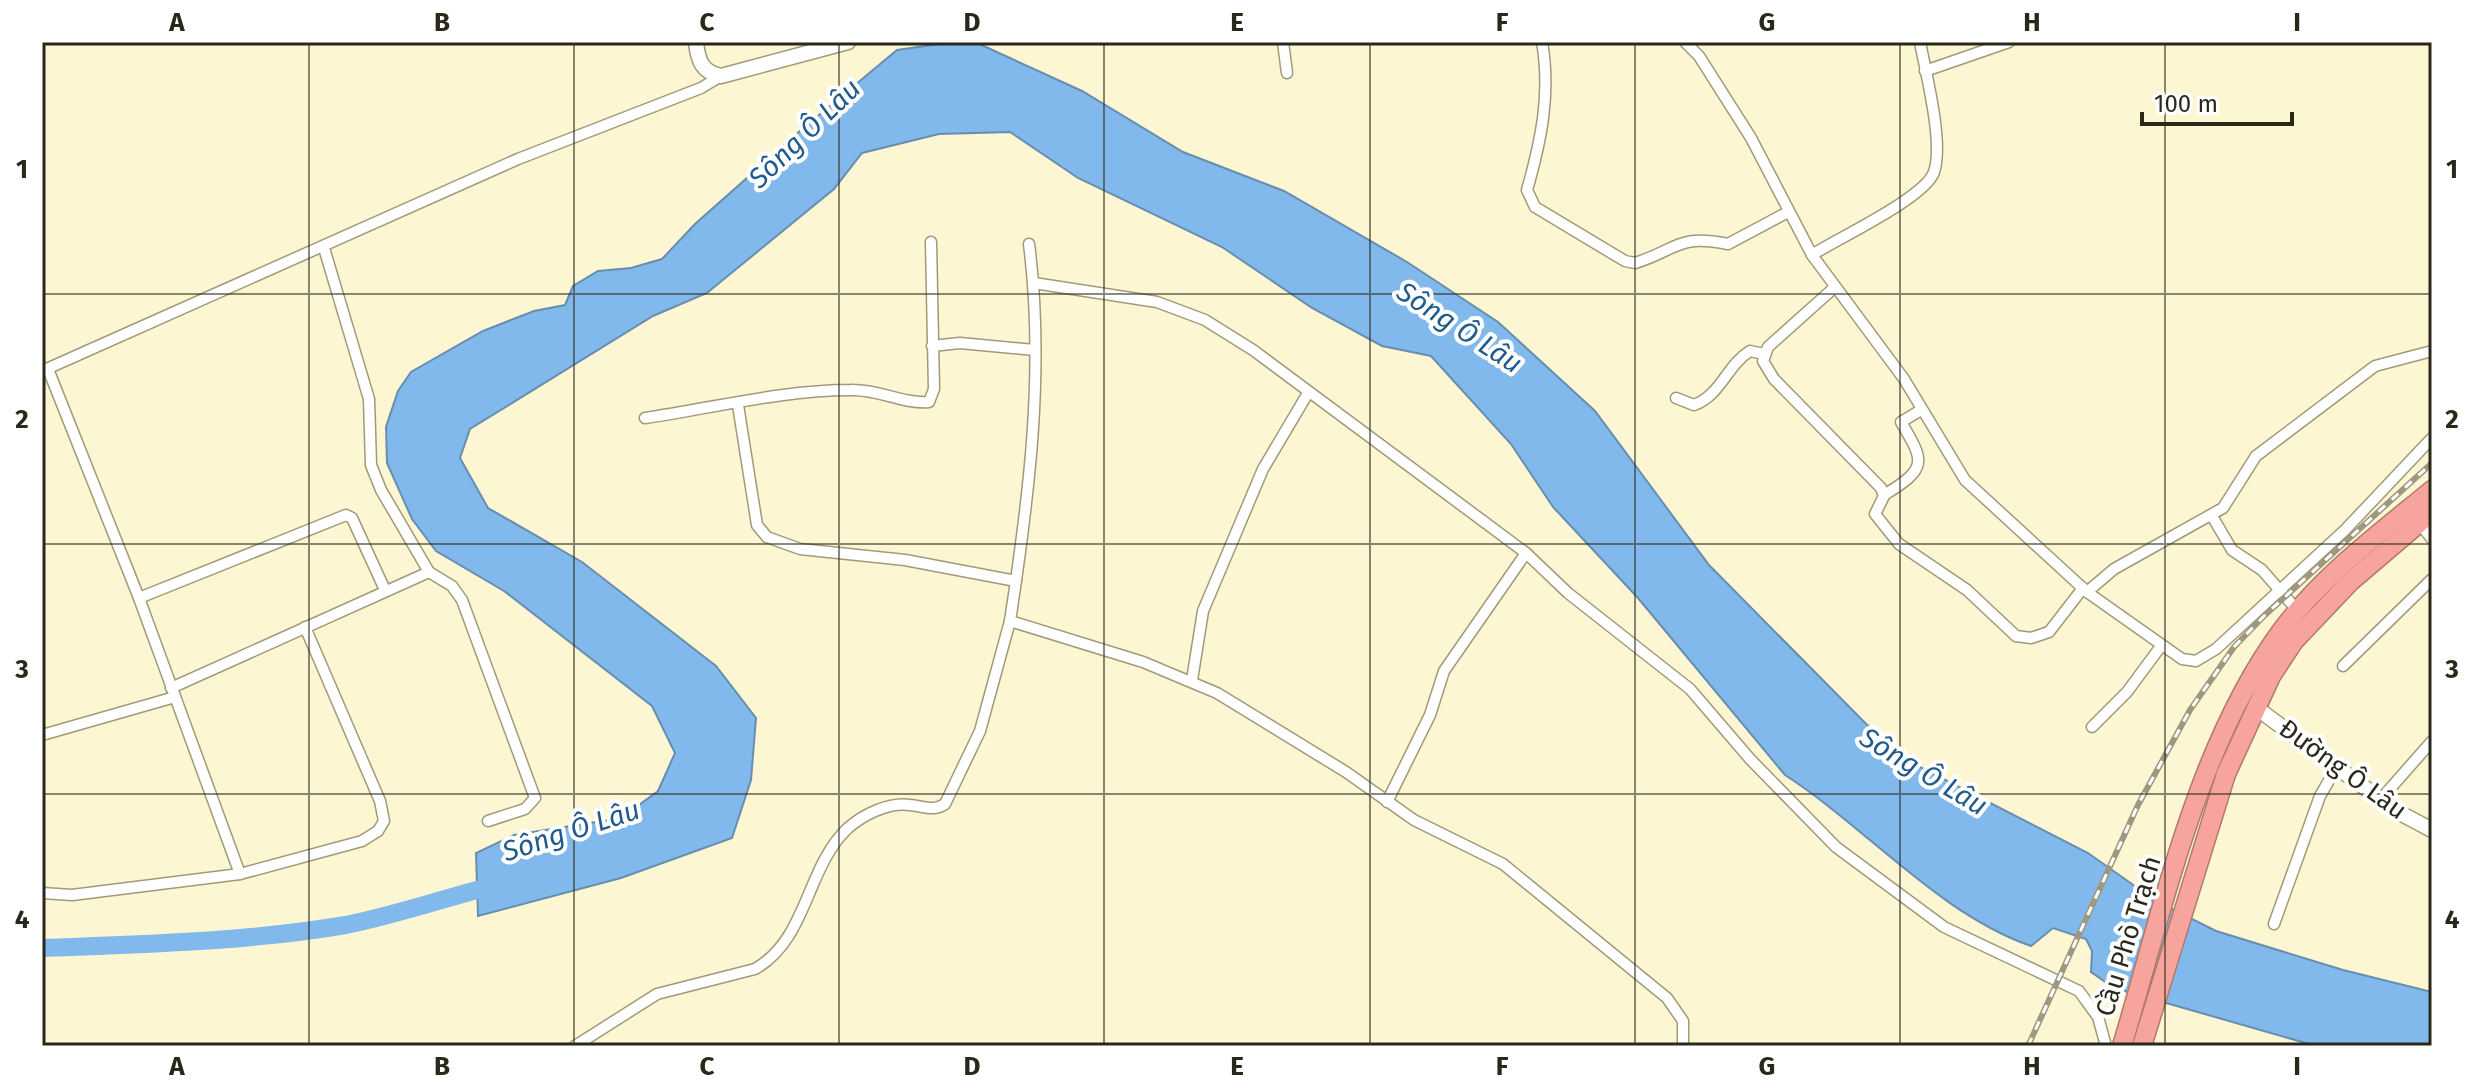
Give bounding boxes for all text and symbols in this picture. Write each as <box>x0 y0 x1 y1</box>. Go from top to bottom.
text: A <box>168 7 185 38</box>
text: B <box>434 7 450 38</box>
text: C <box>700 7 715 38</box>
text: D <box>964 7 981 38</box>
text: E <box>1230 7 1244 38</box>
text: F <box>1496 7 1509 38</box>
text: G <box>1759 7 1775 38</box>
text: H <box>2023 7 2041 38</box>
text: I <box>2293 7 2301 38</box>
water label: Sông Ô Lâu <box>741 72 867 195</box>
scale bar <box>2142 76 2292 126</box>
text: 100 m <box>2154 90 2218 118</box>
text: 1 <box>16 154 28 185</box>
text: 1 <box>2446 154 2458 185</box>
water label: Sông Ô Lâu <box>1390 274 1529 380</box>
text: 2 <box>15 404 29 435</box>
text: 2 <box>2445 404 2459 435</box>
text: 3 <box>14 654 29 685</box>
text: 3 <box>2444 654 2459 685</box>
street label: Đường Ô Lâu <box>2273 713 2413 826</box>
water label: Sông Ô Lâu <box>1853 720 1993 822</box>
water label: Sông Ô Lâu <box>497 793 644 869</box>
street label: Cầu Phò Trạch <box>2089 852 2168 1020</box>
text: 4 <box>15 904 30 935</box>
text: 4 <box>2445 904 2460 935</box>
text: A <box>168 1051 185 1082</box>
text: B <box>434 1051 450 1082</box>
text: C <box>700 1051 715 1082</box>
text: D <box>964 1051 981 1082</box>
text: E <box>1230 1051 1244 1082</box>
text: F <box>1496 1051 1509 1082</box>
text: G <box>1759 1051 1775 1082</box>
text: H <box>2023 1051 2041 1082</box>
text: I <box>2293 1051 2301 1082</box>

